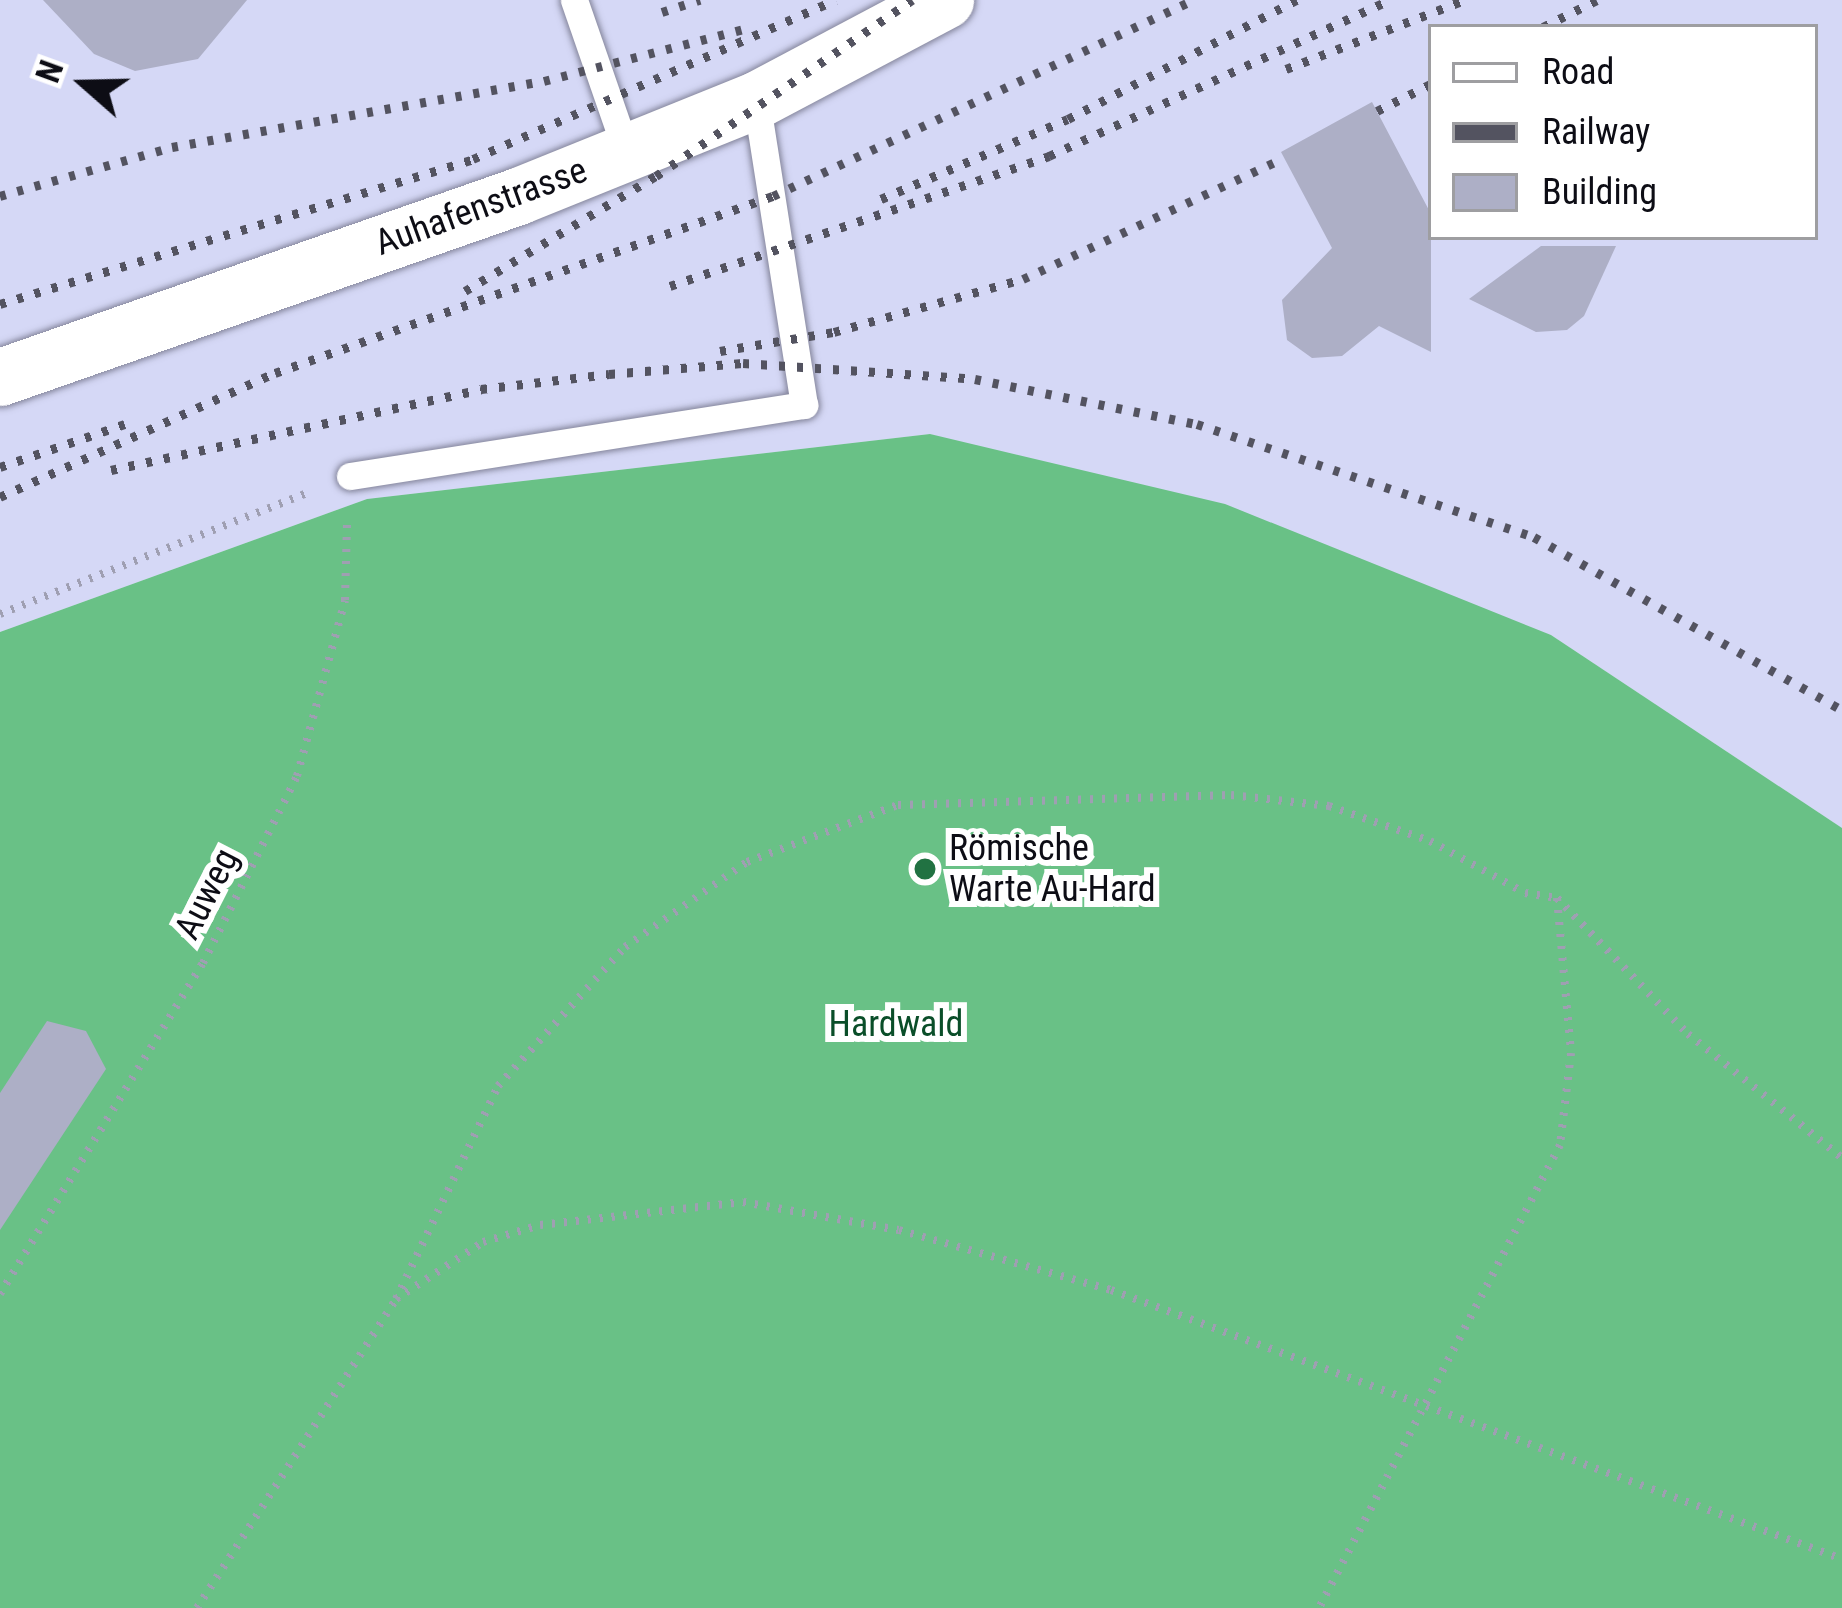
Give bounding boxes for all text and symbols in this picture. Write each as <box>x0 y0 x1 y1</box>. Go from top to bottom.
north arrow <box>24 24 144 144</box>
legend <box>1428 24 1818 240</box>
text: Road <box>1542 51 1614 93</box>
text: N <box>28 55 71 88</box>
text: Railway <box>1542 111 1650 153</box>
street label: Auhafenstrasse <box>369 149 593 265</box>
text: Building <box>1542 171 1657 213</box>
place label: Römische Warte Au-Hard <box>949 826 1156 911</box>
street label: Auweg <box>166 841 248 947</box>
marker: Römische Warte Au-Hard <box>912 856 938 882</box>
park label: Hardwald <box>829 1003 963 1047</box>

